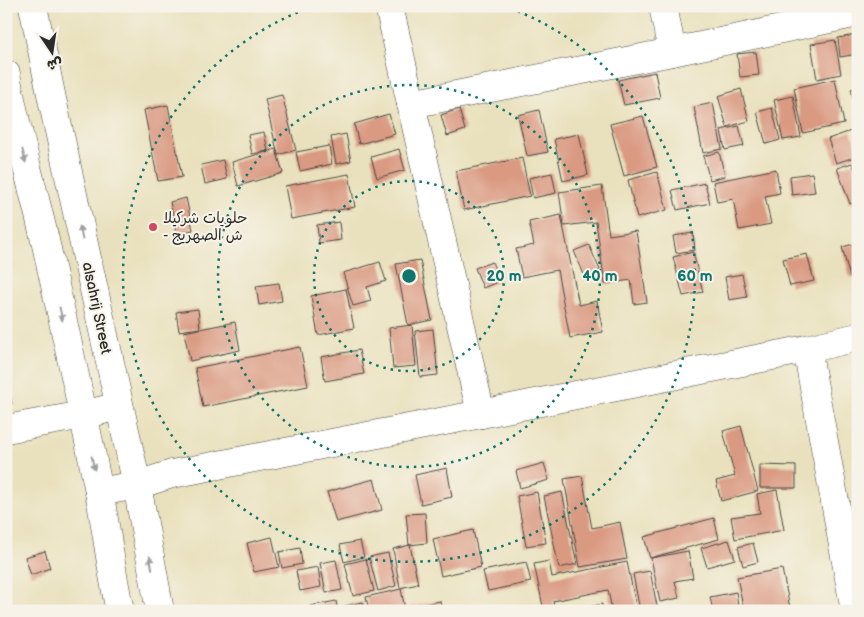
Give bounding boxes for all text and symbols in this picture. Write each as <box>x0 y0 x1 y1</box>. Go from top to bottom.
north arrow <box>28 28 78 78</box>
text: ش <box>45 54 64 74</box>
one-way arrow <box>21 149 29 164</box>
place label: حلويات شركيلا - ش الصهريج <box>163 209 247 245</box>
marker: حلويات شركيلا - ش الصهريج <box>147 221 159 233</box>
one-way arrow <box>77 225 85 240</box>
street label: alsahrij Street <box>78 260 116 356</box>
centre of rings <box>400 267 418 285</box>
text: 20 m <box>487 267 522 286</box>
text: 40 m <box>582 267 618 286</box>
text: 60 m <box>677 267 713 286</box>
one-way arrow <box>57 307 65 322</box>
one-way arrow <box>90 456 98 472</box>
one-way arrow <box>147 554 155 570</box>

